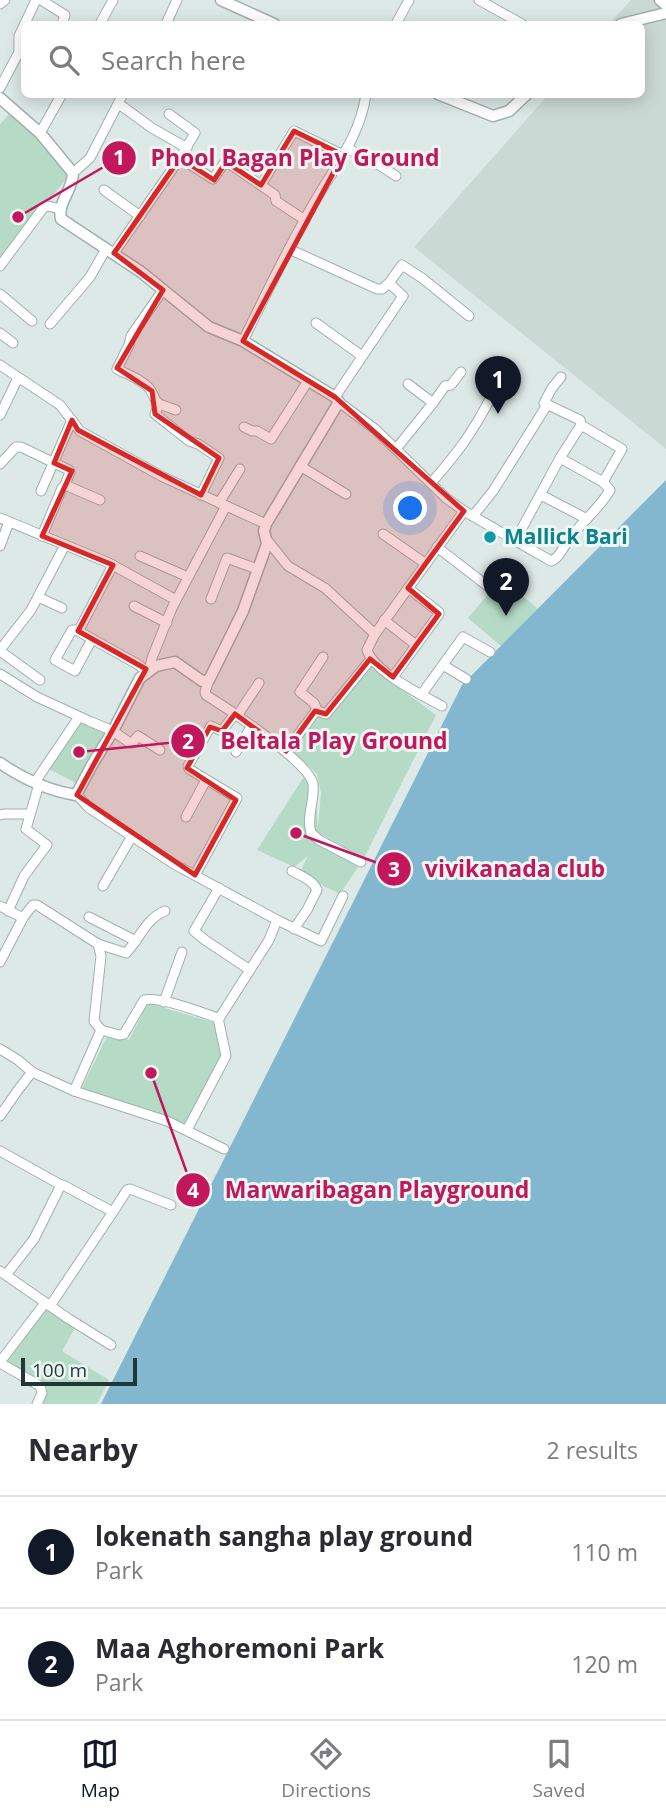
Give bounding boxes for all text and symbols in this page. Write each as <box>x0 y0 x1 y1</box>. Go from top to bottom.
search box <box>21 21 645 98</box>
icon: search <box>45 41 83 79</box>
text: Search here <box>101 42 246 78</box>
callout: Phool Bagan Play Ground <box>101 136 453 180</box>
text: Phool Bagan Play Ground <box>151 141 439 173</box>
text: 1 <box>113 143 125 171</box>
pin: 1 <box>475 356 521 414</box>
your location <box>393 491 427 525</box>
place label: Mallick Bari <box>504 522 628 550</box>
marker: Mallick Bari <box>482 529 498 545</box>
pin: 2 <box>483 558 529 616</box>
callout: Beltala Play Ground <box>171 719 461 763</box>
text: Beltala Play Ground <box>220 724 448 756</box>
text: 2 <box>182 727 194 755</box>
callout: vivikanada club <box>376 847 619 891</box>
text: vivikanada club <box>425 852 605 884</box>
text: 3 <box>388 855 400 883</box>
callout: Marwaribagan Playground <box>176 1168 543 1212</box>
text: Marwaribagan Playground <box>225 1173 529 1205</box>
text: 4 <box>187 1176 199 1204</box>
scale bar <box>21 1355 136 1387</box>
text: 100 m <box>32 1357 87 1383</box>
text: Nearby <box>28 1429 138 1470</box>
text: 2 results <box>547 1434 638 1466</box>
text: lokenath sangha play ground <box>95 1518 473 1554</box>
text: 1 <box>44 1536 58 1568</box>
text: 110 m <box>571 1536 638 1568</box>
text: Park <box>95 1554 143 1586</box>
text: Maa Aghoremoni Park <box>95 1630 384 1666</box>
text: 2 <box>44 1648 58 1680</box>
text: 120 m <box>571 1648 638 1680</box>
text: Park <box>95 1666 143 1698</box>
tab: Map <box>81 1735 120 1803</box>
tab: Directions <box>281 1735 371 1803</box>
tab: Saved <box>533 1735 585 1803</box>

